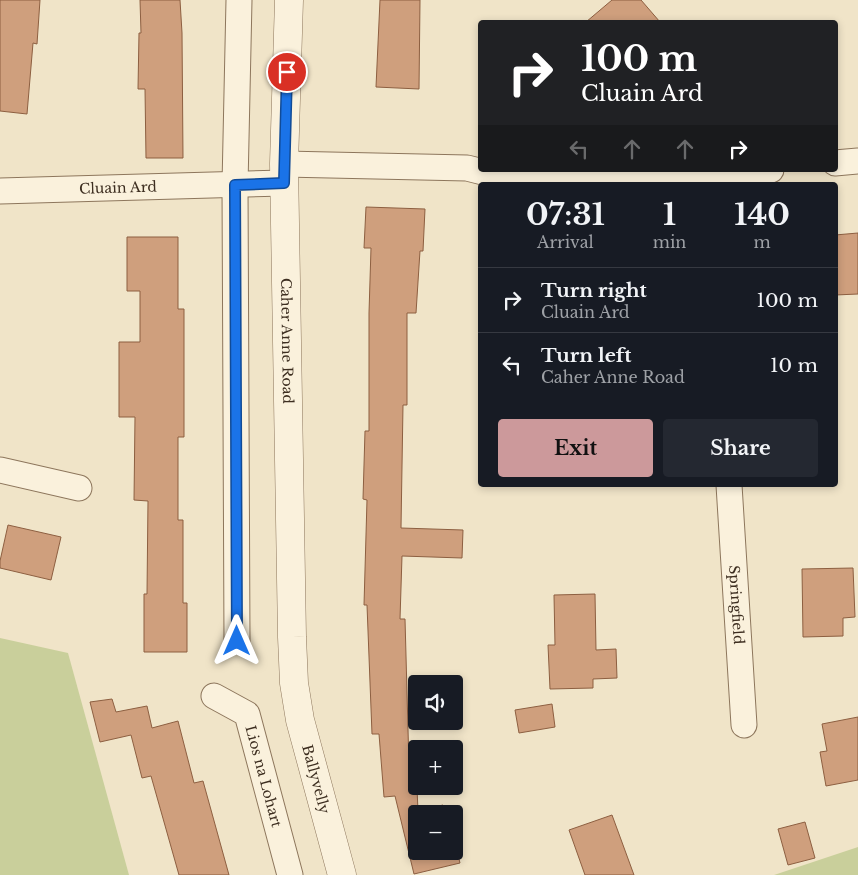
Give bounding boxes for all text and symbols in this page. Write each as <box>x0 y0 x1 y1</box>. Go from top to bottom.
text: 100 m <box>581 37 697 80</box>
icon: right <box>498 40 563 105</box>
pin <box>266 51 308 93</box>
icon: arrive <box>273 58 301 86</box>
text: Cluain Ard <box>581 80 703 107</box>
icon: left <box>565 135 593 163</box>
icon: ahead <box>618 135 646 163</box>
icon: ahead <box>671 135 699 163</box>
icon: right <box>724 135 752 163</box>
street label: Cluain Ard <box>79 178 158 198</box>
text: 07:31 <box>526 196 605 233</box>
text: 1 <box>663 196 676 233</box>
text: 140 <box>734 196 790 233</box>
text: Arrival <box>537 232 594 252</box>
text: min <box>653 232 686 252</box>
text: m <box>754 232 771 252</box>
street label: Caher Anne Road <box>277 278 297 405</box>
text: Turn right <box>541 279 647 302</box>
icon: right <box>498 286 526 314</box>
text: 100 m <box>757 289 818 312</box>
text: Cluain Ard <box>541 302 630 322</box>
text: Turn left <box>541 344 632 367</box>
icon: left <box>498 351 526 379</box>
text: 10 m <box>770 354 818 377</box>
text: Caher Anne Road <box>541 367 685 387</box>
button: Exit <box>498 419 653 477</box>
button: Share <box>663 419 818 477</box>
street label: Springfield <box>725 565 748 645</box>
position arrow <box>210 614 262 666</box>
map controls <box>408 675 463 860</box>
button: sound <box>408 675 463 730</box>
street label: Lios na Lohart <box>241 723 286 830</box>
button: + <box>408 740 463 795</box>
street label: Ballyvelly <box>298 743 334 816</box>
button: − <box>408 805 463 860</box>

